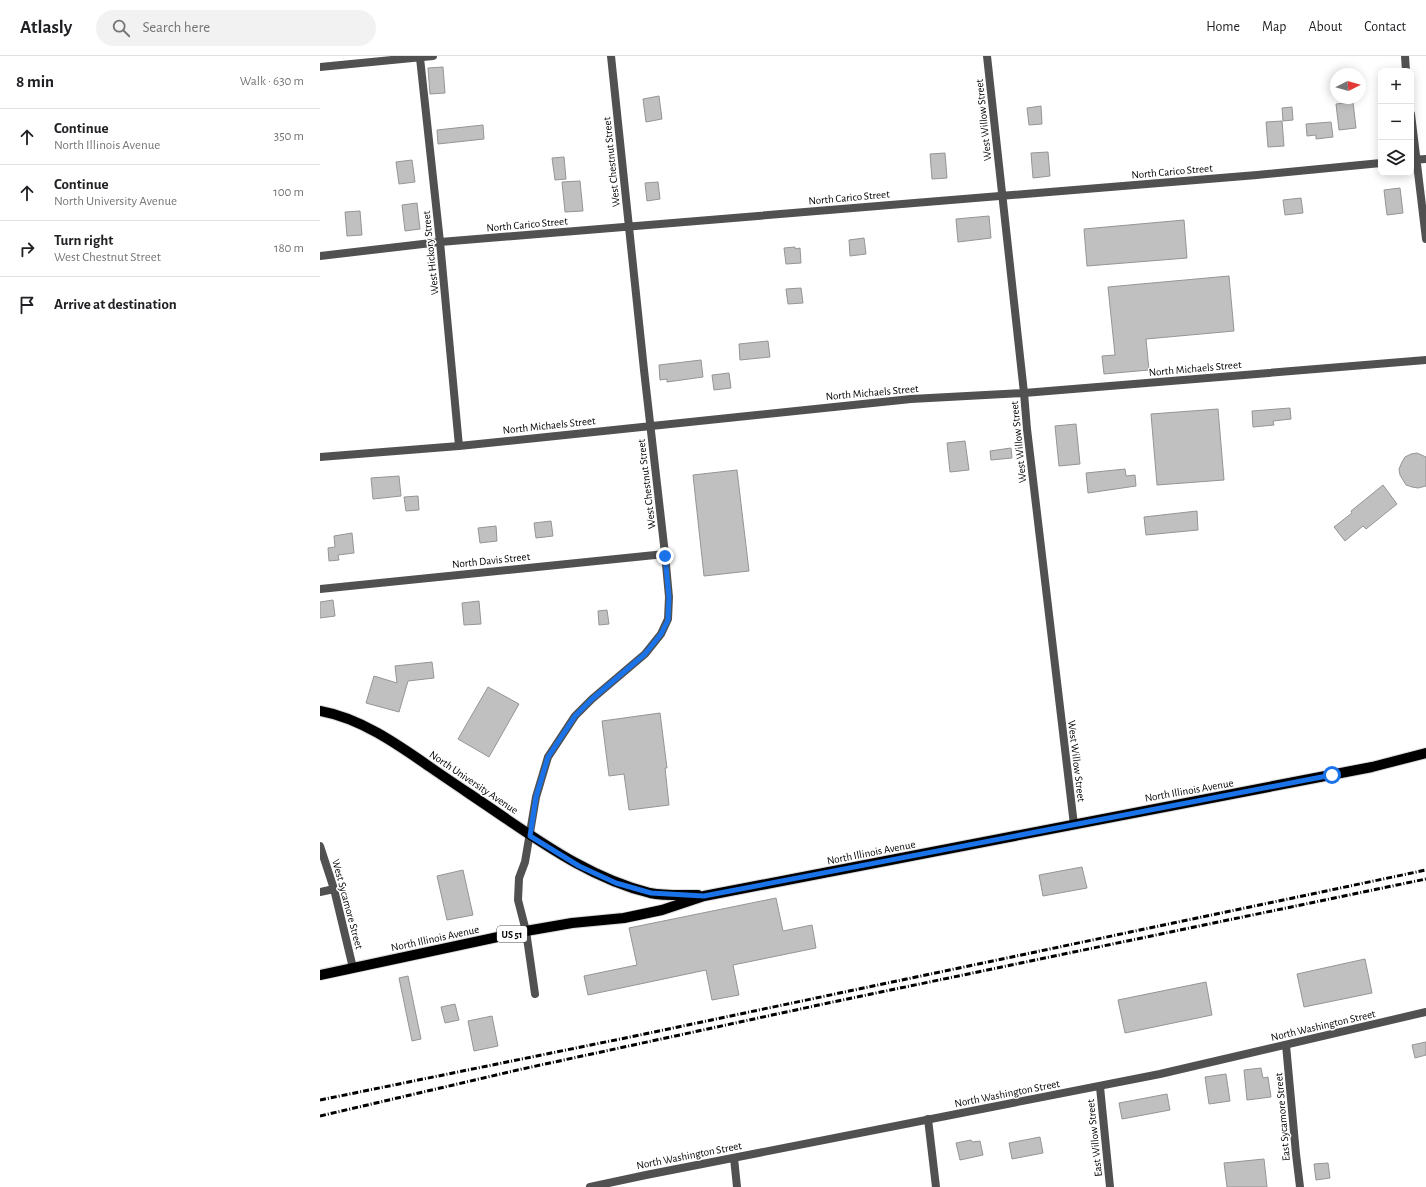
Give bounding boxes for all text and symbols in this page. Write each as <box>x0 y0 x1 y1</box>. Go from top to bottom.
search box <box>96 10 376 46</box>
icon: search <box>110 17 132 39</box>
text: Atlasly <box>20 18 72 37</box>
text: Search here <box>142 20 210 35</box>
text: Home <box>1206 20 1240 34</box>
text: Map <box>1262 20 1286 34</box>
text: About <box>1308 20 1342 34</box>
text: Contact <box>1364 20 1406 34</box>
north arrow <box>1330 68 1366 104</box>
map controls <box>1378 68 1414 176</box>
button: + <box>1378 68 1414 104</box>
text: 8 min <box>16 73 54 90</box>
text: Walk · 630 m <box>240 75 304 88</box>
street label: West Willow Street <box>974 78 993 161</box>
button: − <box>1378 104 1414 140</box>
street label: West Chestnut Street <box>601 116 622 207</box>
text: Continue <box>54 121 109 136</box>
icon: ahead <box>16 126 38 148</box>
text: 350 m <box>274 130 304 143</box>
text: North Illinois Avenue <box>54 139 160 152</box>
button: layers <box>1378 140 1414 176</box>
street label: North Carico Street <box>1131 162 1214 181</box>
text: Continue <box>54 177 109 192</box>
icon: ahead <box>16 182 38 204</box>
text: 100 m <box>273 186 304 199</box>
street label: North Carico Street <box>808 188 891 207</box>
text: North University Avenue <box>54 195 177 208</box>
street label: West Hickory Street <box>421 210 440 296</box>
street label: North Carico Street <box>486 215 569 234</box>
text: Turn right <box>54 233 113 248</box>
icon: right <box>16 238 38 260</box>
text: 180 m <box>274 242 304 255</box>
text: West Chestnut Street <box>54 251 161 264</box>
icon: arrive <box>16 294 38 316</box>
text: Arrive at destination <box>54 297 177 312</box>
street label: North Michaels Street <box>1148 359 1242 378</box>
street label: North Michaels Street <box>825 383 919 402</box>
street label: West Willow Street <box>1009 400 1028 483</box>
street label: North Michaels Street <box>502 415 596 436</box>
street label: West Chestnut Street <box>635 438 657 529</box>
route end <box>656 547 674 565</box>
street label: North Davis Street <box>452 551 531 570</box>
street label: West Willow Street <box>1066 720 1087 803</box>
street label: North University Avenue <box>427 749 520 816</box>
route start <box>1323 766 1341 784</box>
street label: North Illinois Avenue <box>1144 777 1234 804</box>
street label: North Illinois Avenue <box>826 839 916 866</box>
street label: West Sycamore Street <box>330 858 365 951</box>
street label: North Illinois Avenue <box>390 924 480 953</box>
road number: US 51 <box>497 926 527 942</box>
street label: North Washington Street <box>1270 1008 1377 1043</box>
street label: East Sycamore Street <box>1273 1072 1292 1162</box>
street label: North Washington Street <box>954 1078 1061 1109</box>
street label: East Willow Street <box>1085 1098 1104 1177</box>
street label: North Washington Street <box>636 1140 743 1171</box>

